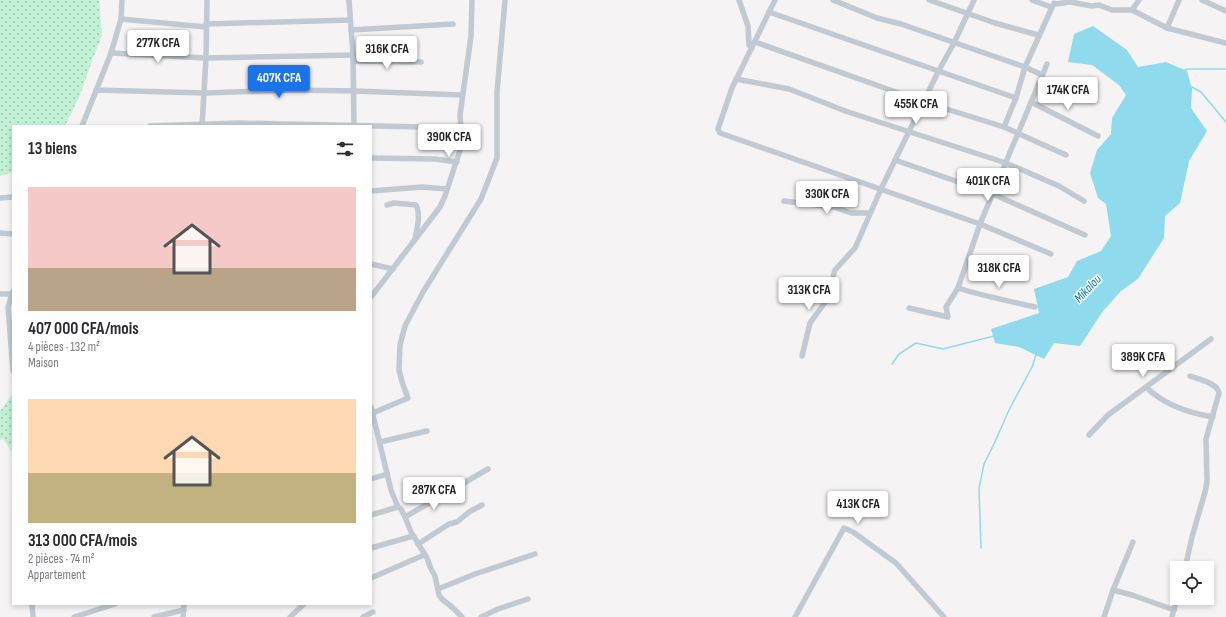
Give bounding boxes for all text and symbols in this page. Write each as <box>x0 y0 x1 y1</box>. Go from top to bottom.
pin: 277K CFA <box>117 30 199 64</box>
text: 277K CFA <box>136 35 180 51</box>
pin: 316K CFA <box>346 36 428 70</box>
text: 316K CFA <box>365 41 409 57</box>
pin: 407K CFA <box>238 65 320 99</box>
text: 407K CFA <box>257 70 301 86</box>
pin: 174K CFA <box>1027 77 1109 111</box>
text: 174K CFA <box>1047 82 1089 98</box>
pin: 455K CFA <box>875 91 957 125</box>
text: 455K CFA <box>894 96 938 112</box>
pin: 390K CFA <box>408 124 490 158</box>
text: 390K CFA <box>427 129 471 145</box>
icon: filters <box>334 138 356 160</box>
text: 13 biens <box>28 139 77 159</box>
pin: 401K CFA <box>947 168 1029 202</box>
text: 401K CFA <box>966 173 1010 189</box>
pin: 330K CFA <box>786 181 868 215</box>
text: 330K CFA <box>805 186 849 202</box>
icon: home <box>156 213 228 285</box>
pin: 318K CFA <box>958 255 1040 289</box>
text: 318K CFA <box>977 260 1021 276</box>
water label: Mikalou <box>1071 271 1105 306</box>
pin: 313K CFA <box>768 277 850 311</box>
text: 313K CFA <box>787 282 831 298</box>
text: 407 000 CFA/mois <box>28 319 139 339</box>
text: 4 pièces · 132 m² <box>28 339 100 355</box>
pin: 389K CFA <box>1102 344 1184 378</box>
text: 389K CFA <box>1121 349 1165 365</box>
text: Maison <box>28 355 59 371</box>
icon: home <box>156 425 228 497</box>
pin: 287K CFA <box>393 477 475 511</box>
text: 287K CFA <box>412 482 456 498</box>
pin: 413K CFA <box>817 491 899 525</box>
text: 413K CFA <box>836 496 880 512</box>
text: 313 000 CFA/mois <box>28 531 137 551</box>
text: 2 pièces · 74 m² <box>28 551 95 567</box>
map controls <box>1170 561 1214 605</box>
button: locate <box>1170 561 1214 605</box>
text: Appartement <box>28 567 86 583</box>

